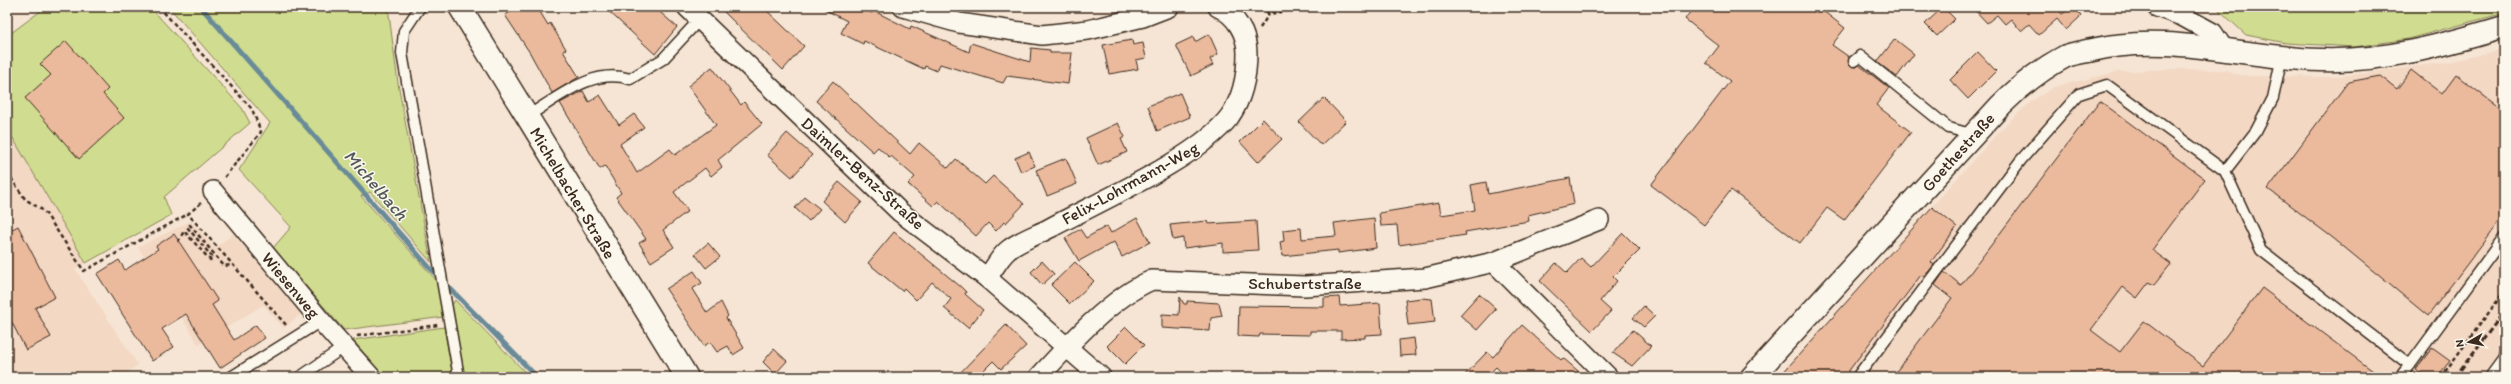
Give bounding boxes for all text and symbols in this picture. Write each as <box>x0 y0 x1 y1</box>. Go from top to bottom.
street label: Goethestraße <box>1917 108 1999 196</box>
street label: Daimler-Benz-Straße <box>797 112 929 234</box>
street label: Michelbacher Straße <box>526 124 620 262</box>
street label: Felix-Lohrmann-Weg <box>1058 137 1202 229</box>
water label: Michelbach <box>339 145 413 225</box>
street label: Wiesenweg <box>258 248 325 322</box>
street label: Schubertstraße <box>1248 273 1362 293</box>
north arrow <box>2449 322 2489 362</box>
text: N <box>2453 339 2467 348</box>

